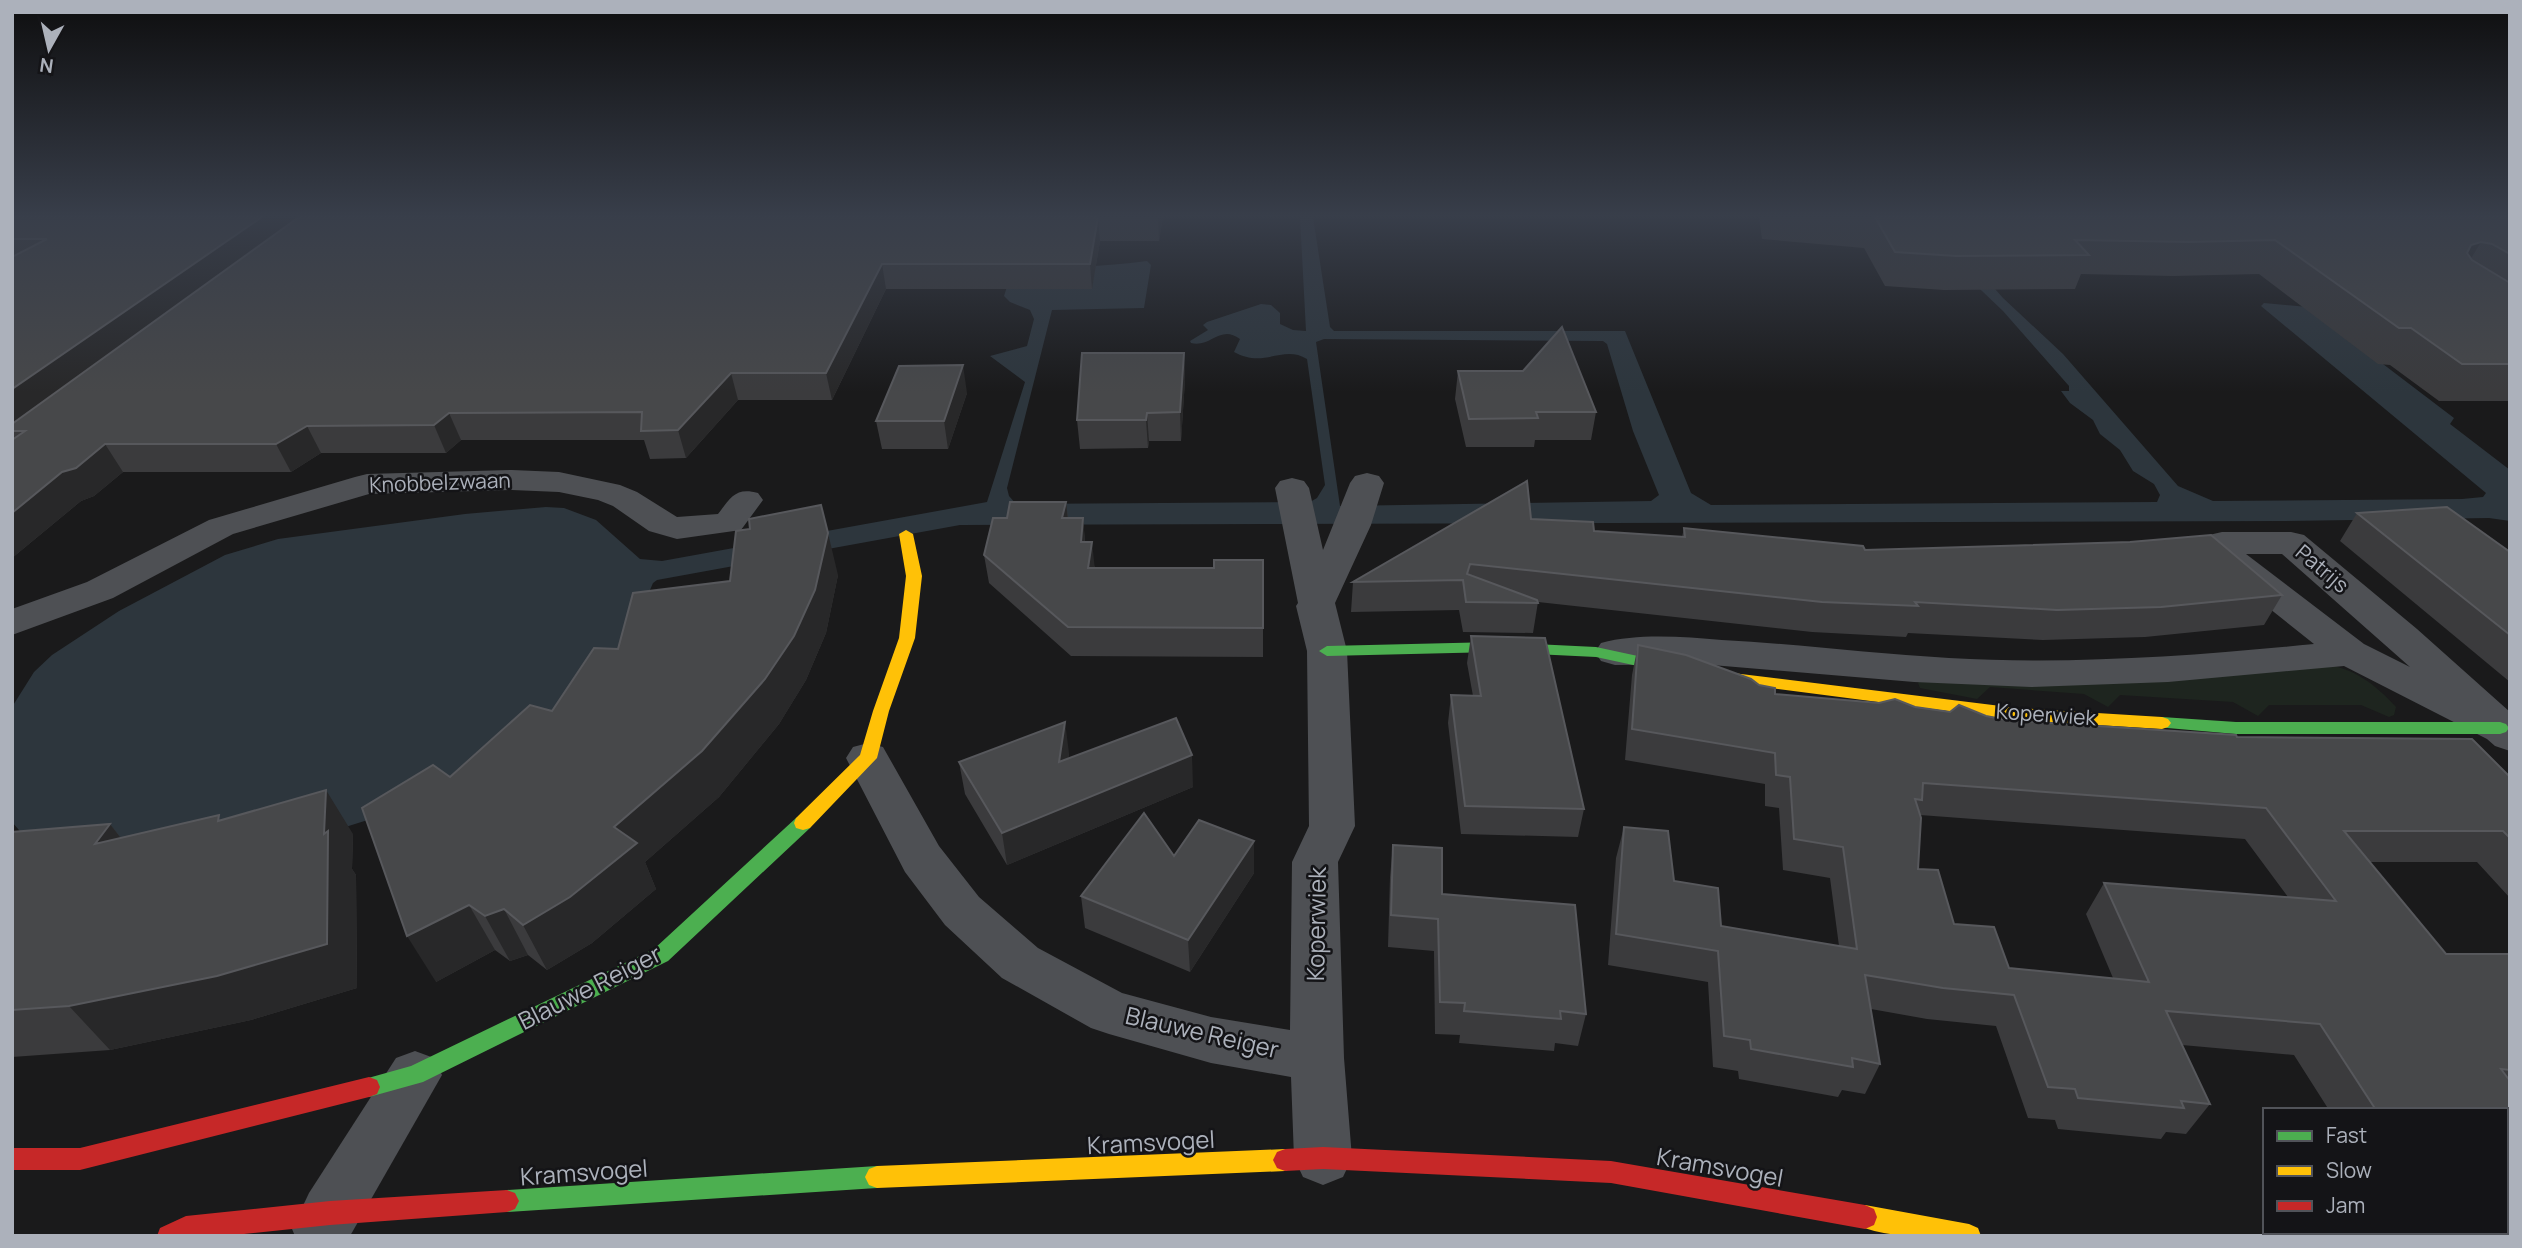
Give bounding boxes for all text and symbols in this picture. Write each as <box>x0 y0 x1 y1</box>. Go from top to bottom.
north arrow <box>14 14 84 84</box>
text: N <box>38 52 55 80</box>
street label: Knobbelzwaan <box>369 466 511 498</box>
street label: Patrijs <box>2290 538 2355 599</box>
street label: Koperwiek <box>1995 697 2098 731</box>
street label: Koperwiek <box>1298 865 1333 981</box>
street label: Blauwe Reiger <box>512 936 667 1037</box>
street label: Blauwe Reiger <box>1122 998 1283 1065</box>
legend <box>2263 1108 2508 1234</box>
text: Fast <box>2326 1121 2367 1149</box>
street label: Kramsvogel <box>1086 1122 1216 1161</box>
street label: Kramsvogel <box>1654 1139 1786 1194</box>
street label: Kramsvogel <box>519 1151 649 1192</box>
text: Slow <box>2326 1156 2372 1184</box>
text: Jam <box>2326 1191 2365 1219</box>

